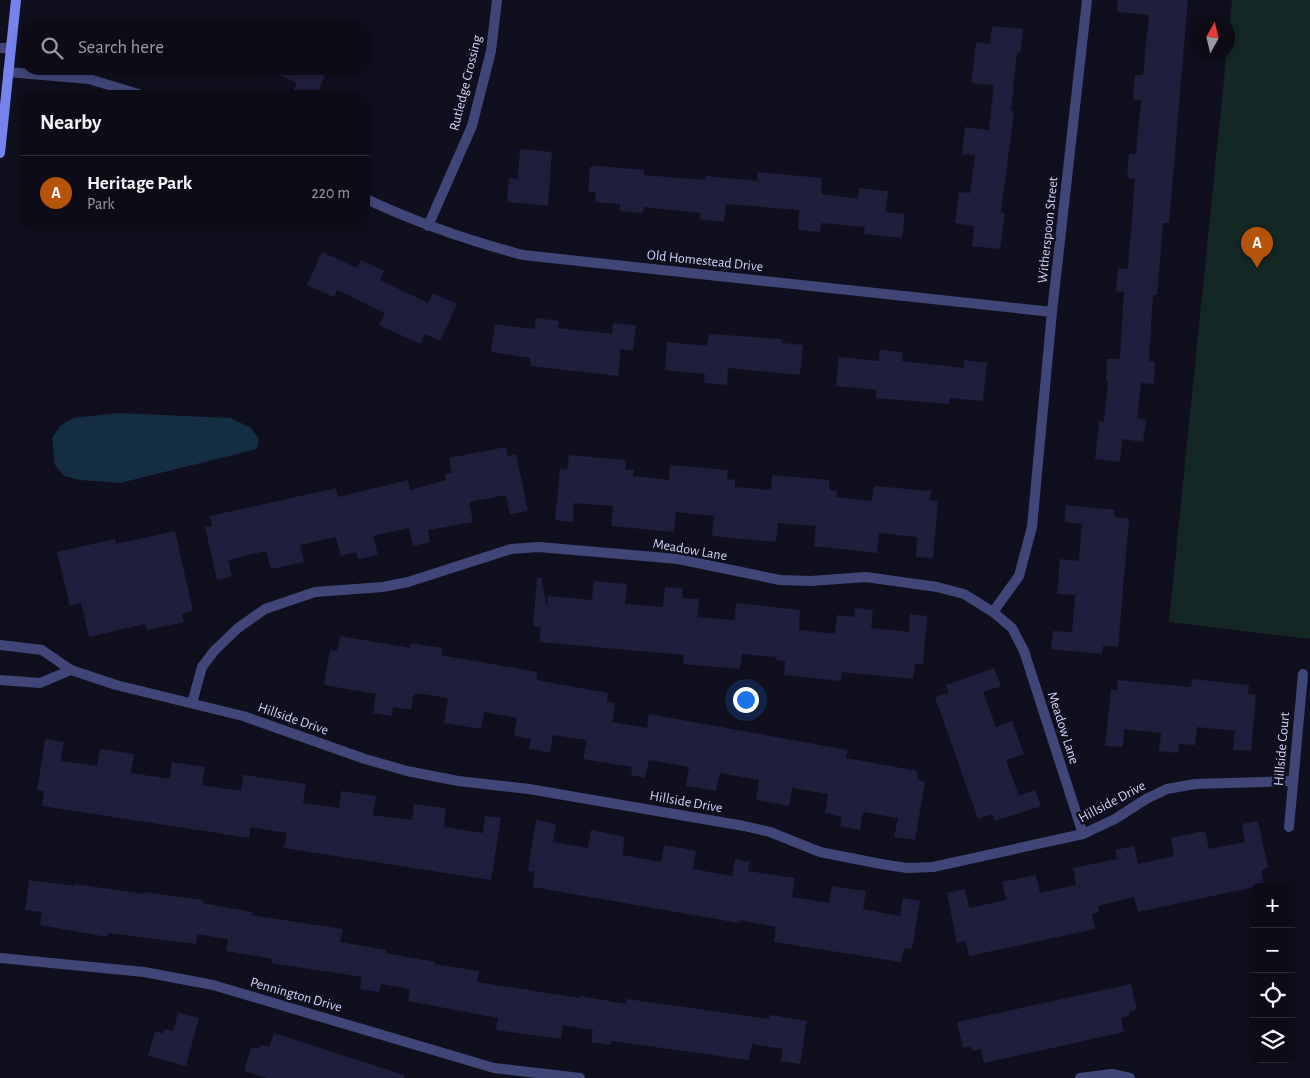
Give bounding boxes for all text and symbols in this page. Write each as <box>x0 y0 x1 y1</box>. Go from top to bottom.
north arrow <box>1190 15 1235 60</box>
search box <box>20 20 370 75</box>
icon: search <box>38 34 66 62</box>
street label: Rutledge Crossing <box>447 34 485 132</box>
text: Search here <box>78 38 164 57</box>
text: Nearby <box>40 112 101 133</box>
text: Heritage Park <box>87 174 192 193</box>
street label: Witherspoon Street <box>1035 176 1061 284</box>
text: A <box>51 185 61 201</box>
text: 220 m <box>312 185 350 201</box>
text: Park <box>87 196 115 212</box>
pin: A <box>1241 227 1273 268</box>
street label: Old Homestead Drive <box>646 248 764 274</box>
street label: Meadow Lane <box>652 537 728 563</box>
your location <box>733 687 759 713</box>
street label: Meadow Lane <box>1045 690 1081 766</box>
street label: Hillside Drive <box>256 700 330 738</box>
street label: Hillside Court <box>1272 711 1292 787</box>
street label: Hillside Drive <box>1076 779 1148 825</box>
street label: Hillside Drive <box>649 789 723 815</box>
map controls <box>1250 883 1295 1063</box>
button: + <box>1250 883 1295 928</box>
button: − <box>1250 928 1295 973</box>
button: locate <box>1250 973 1295 1018</box>
street label: Pennington Drive <box>249 975 343 1015</box>
button: layers <box>1250 1018 1295 1063</box>

